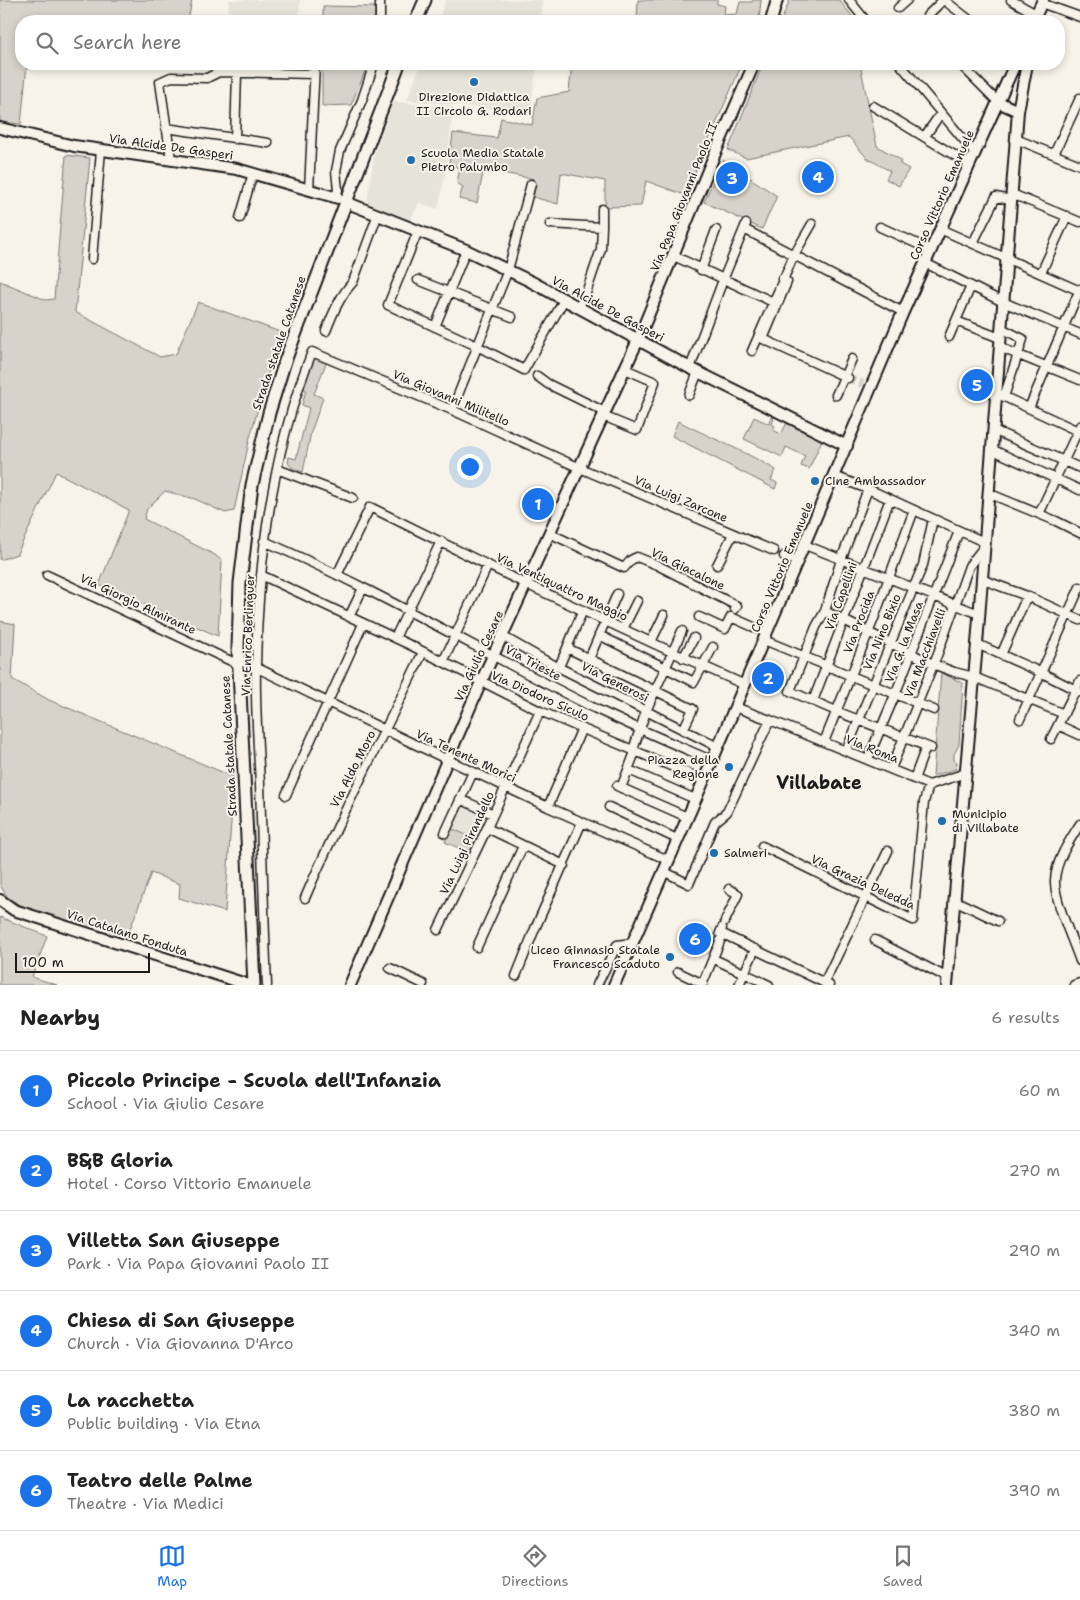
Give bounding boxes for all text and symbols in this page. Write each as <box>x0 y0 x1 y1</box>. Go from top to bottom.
search box <box>15 15 1065 70</box>
icon: search <box>33 29 61 57</box>
text: Search here <box>73 30 182 55</box>
marker: Direzione Didattica II Circolo G. Rodari <box>468 76 480 88</box>
place label: Direzione Didattica II Circolo G. Rodari <box>416 89 532 119</box>
street label: Via Papa Giovanni Paolo II <box>647 120 721 274</box>
street label: Corso Vittorio Emanuele <box>906 127 978 263</box>
street label: Via Alcide De Gasperi <box>108 130 234 164</box>
place label: Scuola Media Statale Pietro Palumbo <box>421 145 545 175</box>
marker: Scuola Media Statale Pietro Palumbo <box>405 154 417 166</box>
pin: 4 <box>802 158 834 196</box>
pin: 3 <box>716 159 748 197</box>
street label: Strada statale Catanese <box>248 273 310 412</box>
street label: Via Alcide De Gasperi <box>549 273 667 345</box>
street label: Via Giovanni Militello <box>390 366 512 430</box>
pin: 5 <box>961 366 993 404</box>
your location <box>457 454 483 480</box>
street label: Via Luigi Zarcone <box>632 472 730 526</box>
place label: Cine Ambassador <box>825 473 927 489</box>
marker: Cine Ambassador <box>809 475 821 487</box>
pin: 1 <box>522 485 554 523</box>
street label: Corso Vittorio Emanuele <box>747 499 817 635</box>
street label: Via Giacalone <box>648 544 728 594</box>
street label: Via Ventiquattro Maggio <box>494 549 630 625</box>
street label: Via Capellini <box>821 559 861 633</box>
street label: Via Giorgio Almirante <box>77 570 199 638</box>
street label: Via Enrico Berlinguer <box>238 573 258 696</box>
street label: Via Procida <box>840 588 878 656</box>
street label: Via Nino Bixio <box>859 591 905 673</box>
street label: Via G. la Masa <box>881 599 927 685</box>
street label: Via Macchiavelli <box>901 606 949 700</box>
street label: Via Giulio Cesare <box>451 608 507 704</box>
street label: Via Trieste <box>502 641 564 685</box>
street label: Via Generosi <box>579 658 651 706</box>
pin: 2 <box>752 659 784 697</box>
street label: Via Diodoro Siculo <box>489 667 591 725</box>
street label: Strada statale Catanese <box>217 675 241 817</box>
street label: Via Tenente Morici <box>413 726 519 786</box>
street label: Via Aldo Moro <box>327 728 379 810</box>
street label: Via Roma <box>843 731 901 767</box>
place label: Piazza della Regione <box>647 752 720 782</box>
marker: Piazza della Regione <box>723 761 735 773</box>
district label: Villabate <box>776 771 862 795</box>
street label: Via Luigi Pirandello <box>436 789 498 897</box>
place label: Municipio di Villabate <box>952 806 1019 836</box>
marker: Municipio di Villabate <box>936 815 948 827</box>
place label: Salmeri <box>724 845 767 861</box>
marker: Salmeri <box>708 847 720 859</box>
street label: Via Grazia Deledda <box>808 851 918 913</box>
street label: Via Catalano Fonduta <box>64 906 190 960</box>
pin: 6 <box>679 920 711 958</box>
place label: Liceo Ginnasio Statale Francesco Scaduto <box>531 942 660 972</box>
scale bar <box>15 950 150 973</box>
marker: Liceo Ginnasio Statale Francesco Scaduto <box>664 951 676 963</box>
text: 100 m <box>22 953 64 971</box>
text: Nearby <box>20 1004 100 1032</box>
text: 6 results <box>991 1007 1060 1028</box>
text: Piccolo Principe - Scuola dell'Infanzia <box>67 1068 441 1093</box>
text: 1 <box>32 1080 40 1101</box>
text: 60 m <box>1019 1080 1060 1101</box>
text: School · Via Giulio Cesare <box>67 1093 265 1114</box>
text: B&B Gloria <box>67 1148 173 1173</box>
text: 2 <box>30 1160 42 1181</box>
text: 270 m <box>1009 1160 1060 1181</box>
text: Hotel · Corso Vittorio Emanuele <box>67 1173 312 1194</box>
text: Villetta San Giuseppe <box>67 1228 280 1253</box>
text: 3 <box>30 1240 42 1261</box>
text: 290 m <box>1008 1240 1060 1261</box>
text: Park · Via Papa Giovanni Paolo II <box>67 1253 329 1274</box>
text: Chiesa di San Giuseppe <box>67 1308 295 1333</box>
text: 4 <box>30 1320 42 1341</box>
text: 340 m <box>1008 1320 1060 1341</box>
text: Church · Via Giovanna D'Arco <box>67 1333 293 1354</box>
text: La racchetta <box>67 1388 194 1413</box>
text: 5 <box>31 1400 41 1421</box>
text: 380 m <box>1008 1400 1060 1421</box>
text: Public building · Via Etna <box>67 1413 260 1434</box>
text: Teatro delle Palme <box>67 1468 253 1493</box>
text: 6 <box>30 1480 42 1501</box>
text: 390 m <box>1008 1480 1060 1501</box>
text: Theatre · Via Medici <box>67 1493 224 1514</box>
tab: Map <box>157 1542 187 1590</box>
tab: Directions <box>502 1542 569 1590</box>
tab: Saved <box>883 1542 923 1590</box>

